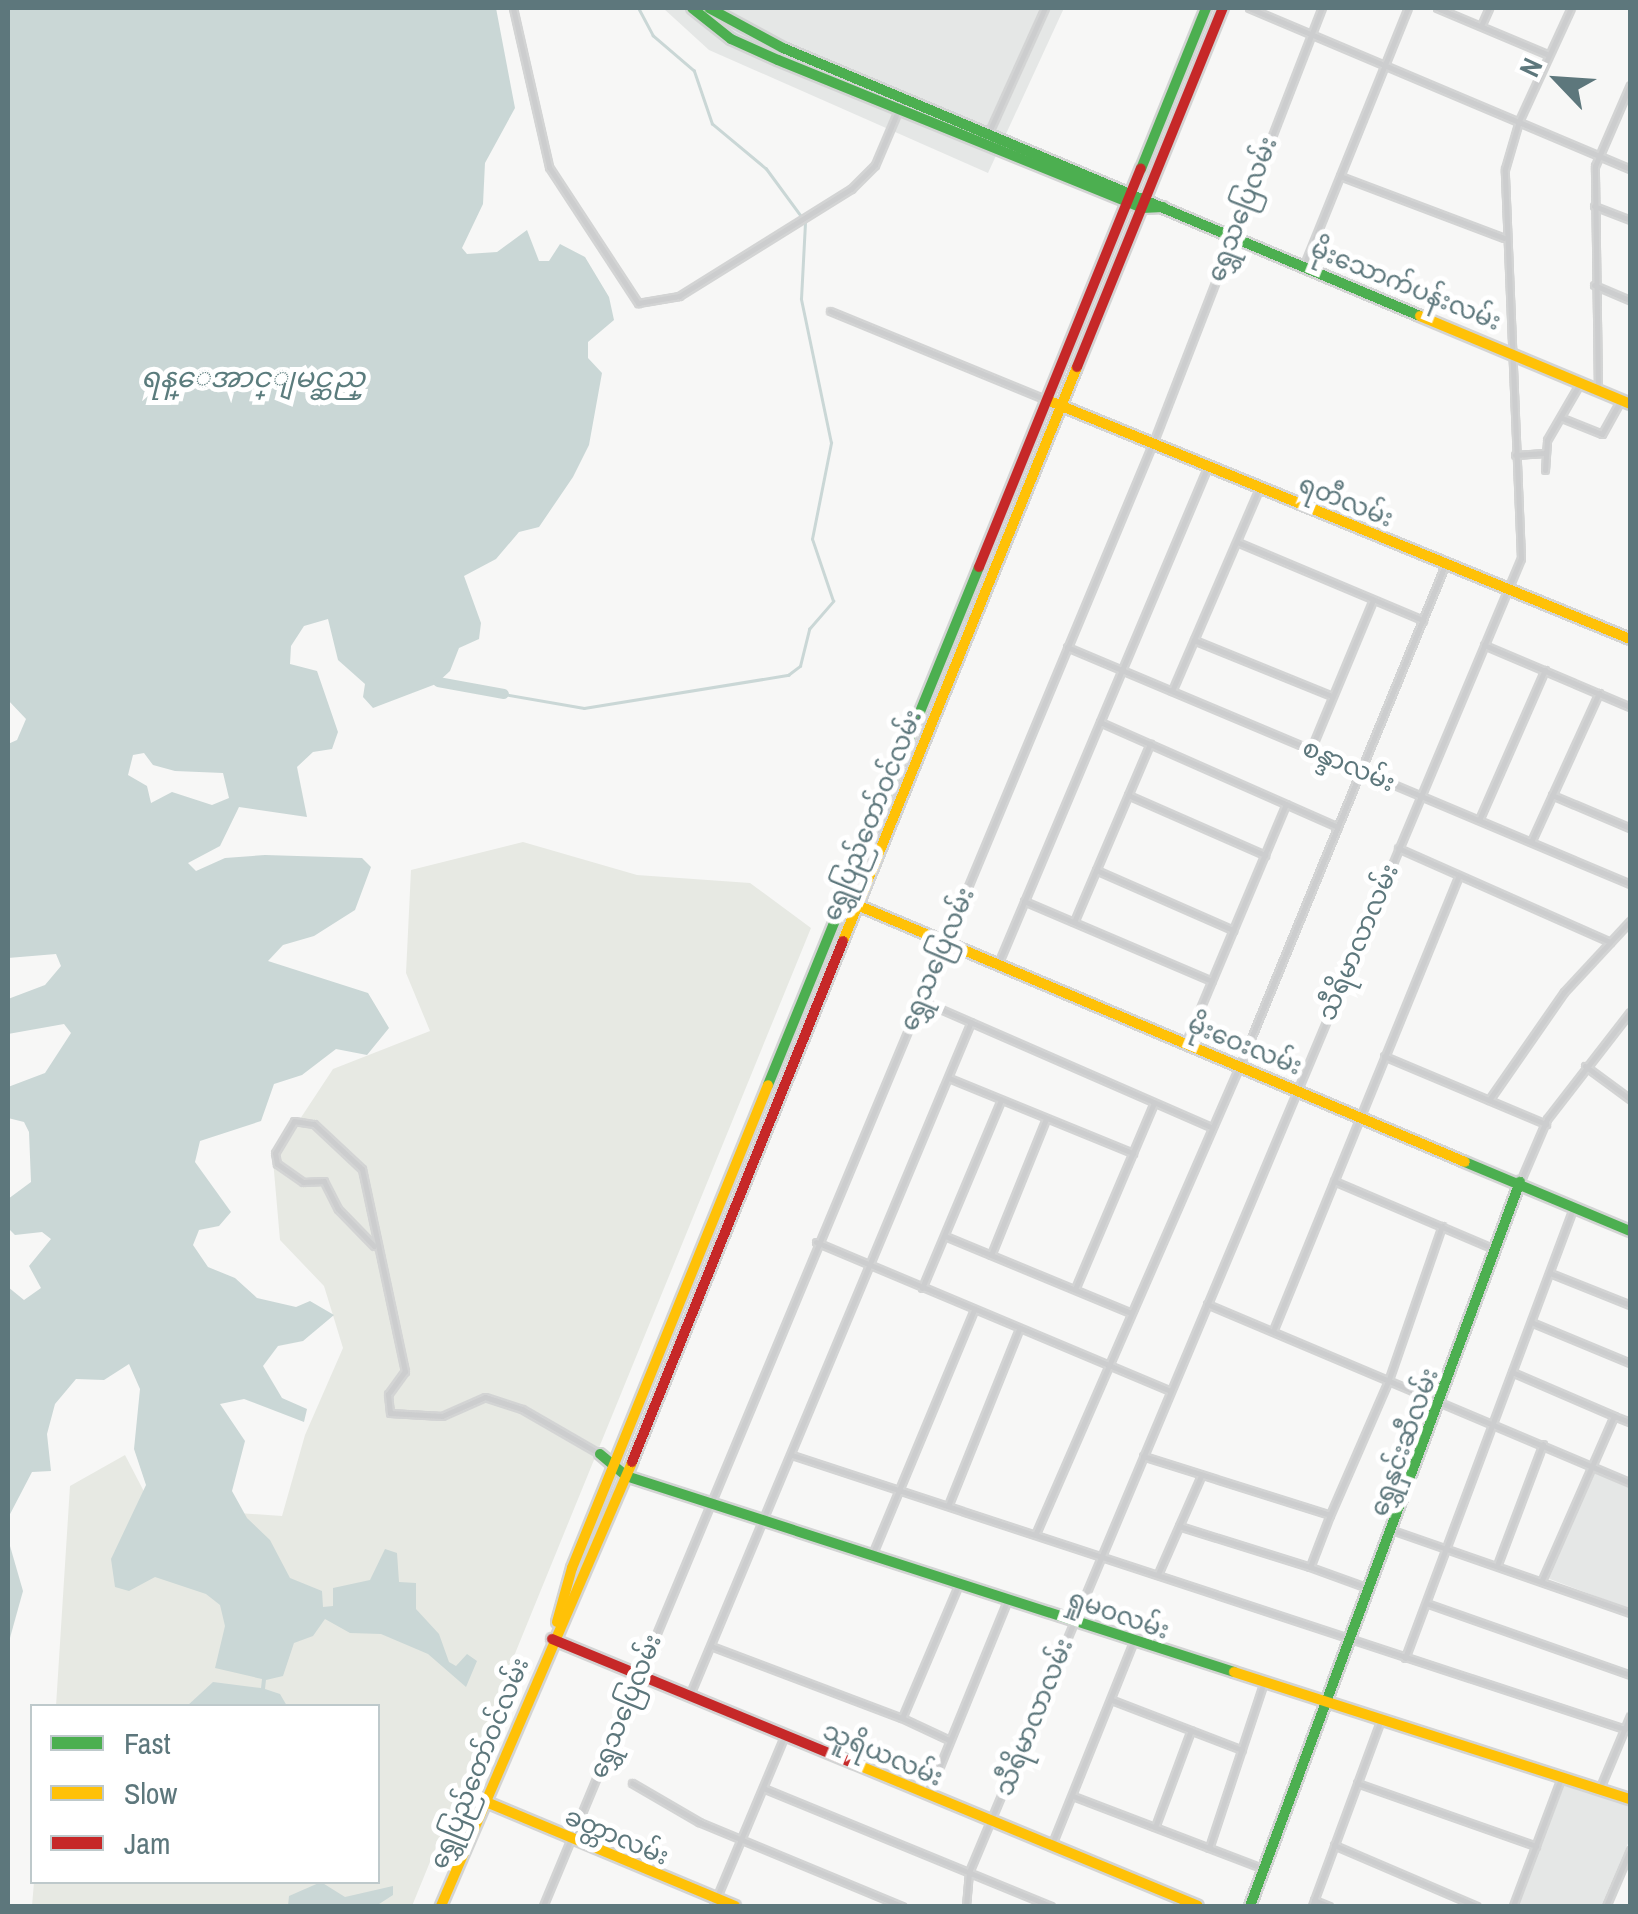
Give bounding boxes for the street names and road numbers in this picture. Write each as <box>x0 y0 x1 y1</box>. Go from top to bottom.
street label: ရွှေသပြေလမ်း <box>1201 132 1283 286</box>
street label: မိုးသောက်ပန်းလမ်း <box>1307 233 1505 337</box>
street label: ရတီလမ်း <box>1294 469 1398 533</box>
street label: ရွှေပြည်တော်ဝင်လမ်း <box>816 705 928 925</box>
street label: စန္ဒာလမ်း <box>1298 732 1400 798</box>
street label: သီရိမာလာလမ်း <box>1312 859 1404 1025</box>
street label: ရွှေသပြေလမ်း <box>893 883 981 1035</box>
street label: မိုးဝေးလမ်း <box>1184 1009 1306 1081</box>
street label: ရွှေနှင်းဆီလမ်း <box>1363 1364 1445 1520</box>
street label: ရှုမဝလမ်း <box>1063 1583 1173 1645</box>
street label: ရွှေသပြေလမ်း <box>583 1630 667 1782</box>
street label: သီရိမာလာလမ်း <box>989 1634 1079 1800</box>
street label: ရွှေပြည်တော်ဝင်လမ်း <box>423 1653 535 1873</box>
street label: သူရိယလမ်း <box>819 1715 947 1793</box>
street label: ခတ္တာလမ်း <box>560 1801 674 1871</box>

